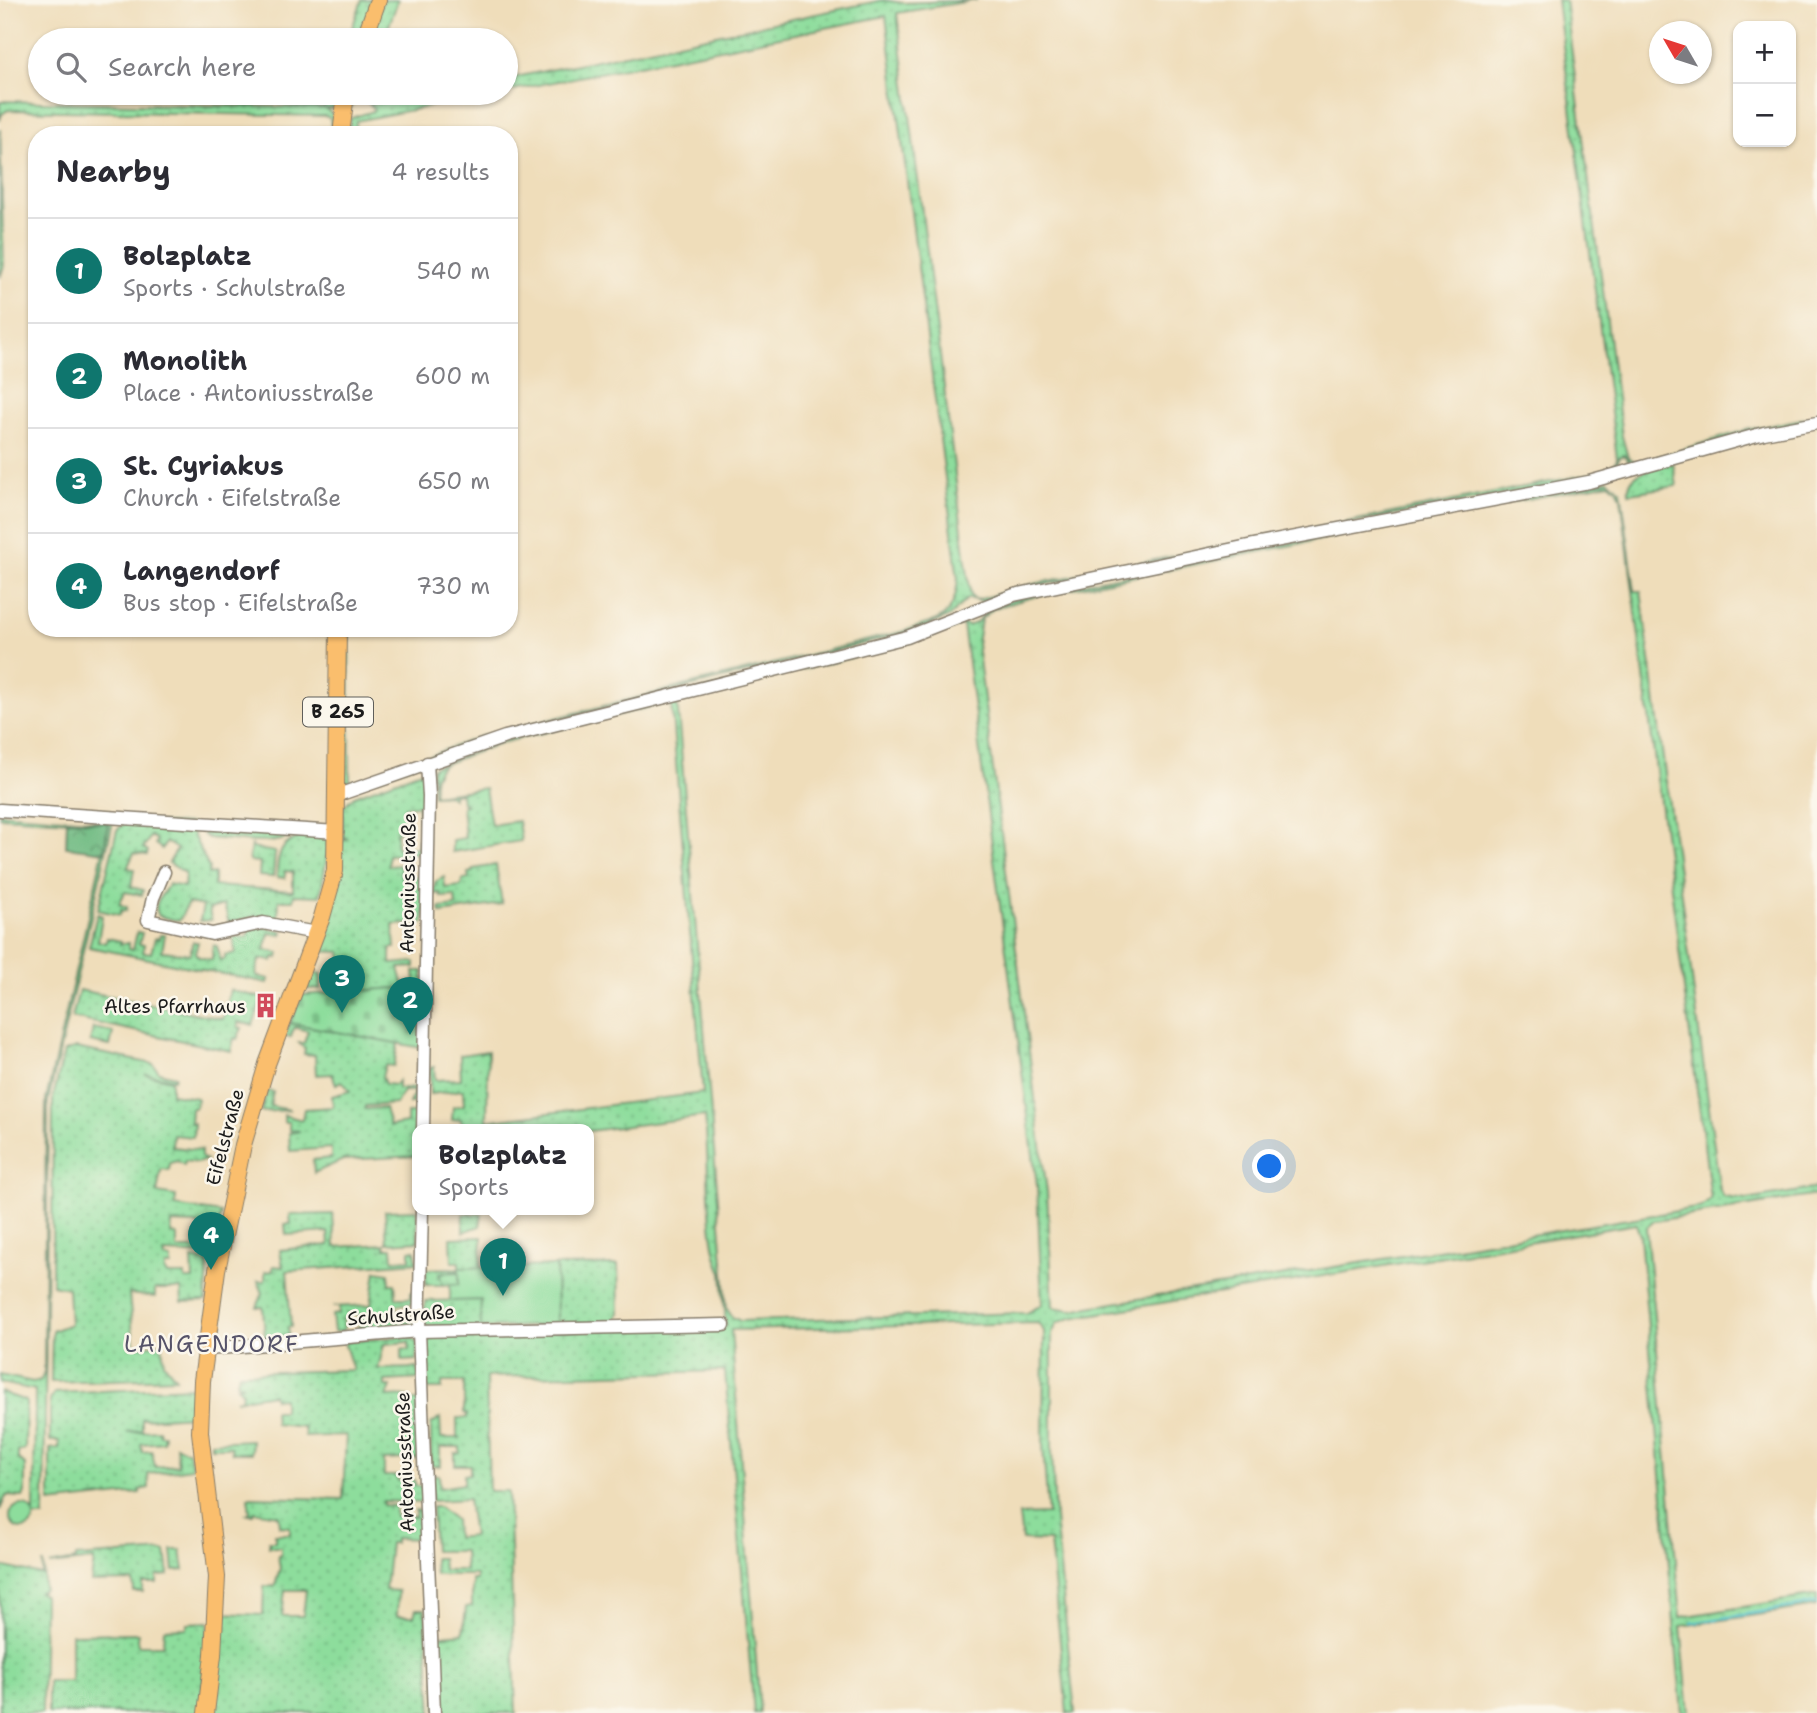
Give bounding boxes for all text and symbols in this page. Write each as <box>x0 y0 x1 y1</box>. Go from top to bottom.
north arrow <box>1649 21 1712 84</box>
map controls <box>1733 21 1796 147</box>
button: + <box>1733 21 1796 84</box>
search box <box>28 28 518 105</box>
icon: search <box>52 48 90 86</box>
text: Search here <box>108 49 257 84</box>
button: − <box>1733 84 1796 147</box>
text: Nearby <box>56 151 171 192</box>
text: 4 results <box>391 157 490 187</box>
text: Bolzplatz <box>123 238 252 273</box>
text: 1 <box>74 256 84 286</box>
text: 540 m <box>417 256 490 286</box>
text: Sports · Schulstraße <box>123 273 346 303</box>
text: Monolith <box>123 343 247 378</box>
text: 2 <box>71 361 87 391</box>
text: 600 m <box>415 361 490 391</box>
text: Place · Antoniusstraße <box>123 378 374 408</box>
text: St. Cyriakus <box>123 448 284 483</box>
text: 3 <box>71 466 87 496</box>
text: 650 m <box>417 466 490 496</box>
text: Church · Eifelstraße <box>123 483 341 513</box>
text: Langendorf <box>123 553 280 588</box>
text: 4 <box>71 571 87 601</box>
text: 730 m <box>416 571 490 601</box>
text: Bus stop · Eifelstraße <box>123 588 358 618</box>
road number: B 265 <box>303 698 373 726</box>
street label: Antoniusstraße <box>394 813 422 953</box>
pin: 3 <box>319 955 365 1013</box>
pin: 2 <box>387 977 433 1035</box>
building icon: Altes Pfarrhaus <box>252 992 280 1020</box>
place label: Altes Pfarrhaus <box>104 994 246 1019</box>
street label: Eifelstraße <box>200 1086 250 1188</box>
popup <box>412 1124 594 1215</box>
text: Bolzplatz <box>439 1137 567 1172</box>
your location <box>1252 1149 1286 1183</box>
text: Sports <box>439 1172 509 1202</box>
pin: 4 <box>188 1212 234 1270</box>
pin: 1 <box>480 1238 526 1296</box>
street label: Schulstraße <box>346 1299 456 1331</box>
district label: LANGENDORF <box>124 1329 300 1359</box>
street label: Antoniusstraße <box>390 1391 420 1533</box>

